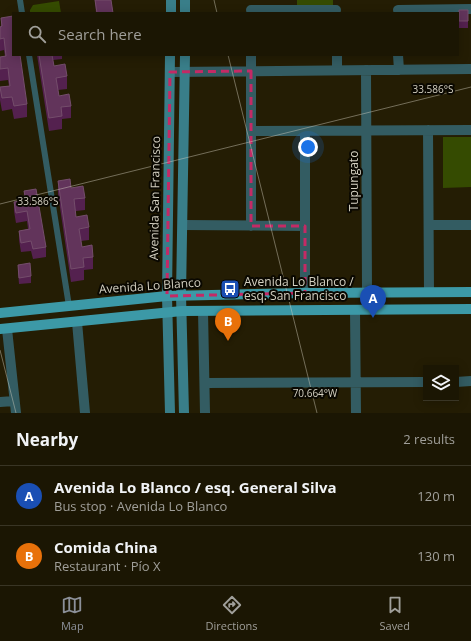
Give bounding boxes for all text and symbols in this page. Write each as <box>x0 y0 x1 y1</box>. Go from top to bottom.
search box <box>12 12 459 56</box>
icon: search <box>26 23 48 45</box>
text: Search here <box>58 24 142 44</box>
text: 33.586°S <box>413 82 453 96</box>
street label: Avenida San Francisco <box>145 136 164 260</box>
your location <box>298 137 318 157</box>
street label: Tupungato <box>345 151 362 211</box>
text: 33.586°S <box>18 194 58 208</box>
street label: Avenida Lo Blanco <box>98 273 202 298</box>
place label: Avenida Lo Blanco / esq. San Francisco <box>244 273 354 304</box>
bus stop icon: Avenida Lo Blanco / esq. San Francisco <box>219 278 241 300</box>
pin: A <box>360 285 386 318</box>
pin: B <box>215 308 241 341</box>
map controls <box>423 365 459 401</box>
button: layers <box>423 365 459 401</box>
text: 70.664°W <box>293 386 338 400</box>
text: Nearby <box>16 428 78 451</box>
text: 2 results <box>403 430 455 448</box>
text: Avenida Lo Blanco / esq. General Silva <box>54 477 337 497</box>
text: A <box>25 487 33 505</box>
text: 120 m <box>417 487 455 505</box>
text: Bus stop · Avenida Lo Blanco <box>54 497 227 515</box>
text: Comida China <box>54 537 158 557</box>
text: B <box>25 547 33 565</box>
text: 130 m <box>417 547 455 565</box>
text: Restaurant · Pío X <box>54 557 160 575</box>
tab: Map <box>61 594 84 633</box>
tab: Directions <box>206 594 258 633</box>
tab: Saved <box>379 594 410 633</box>

